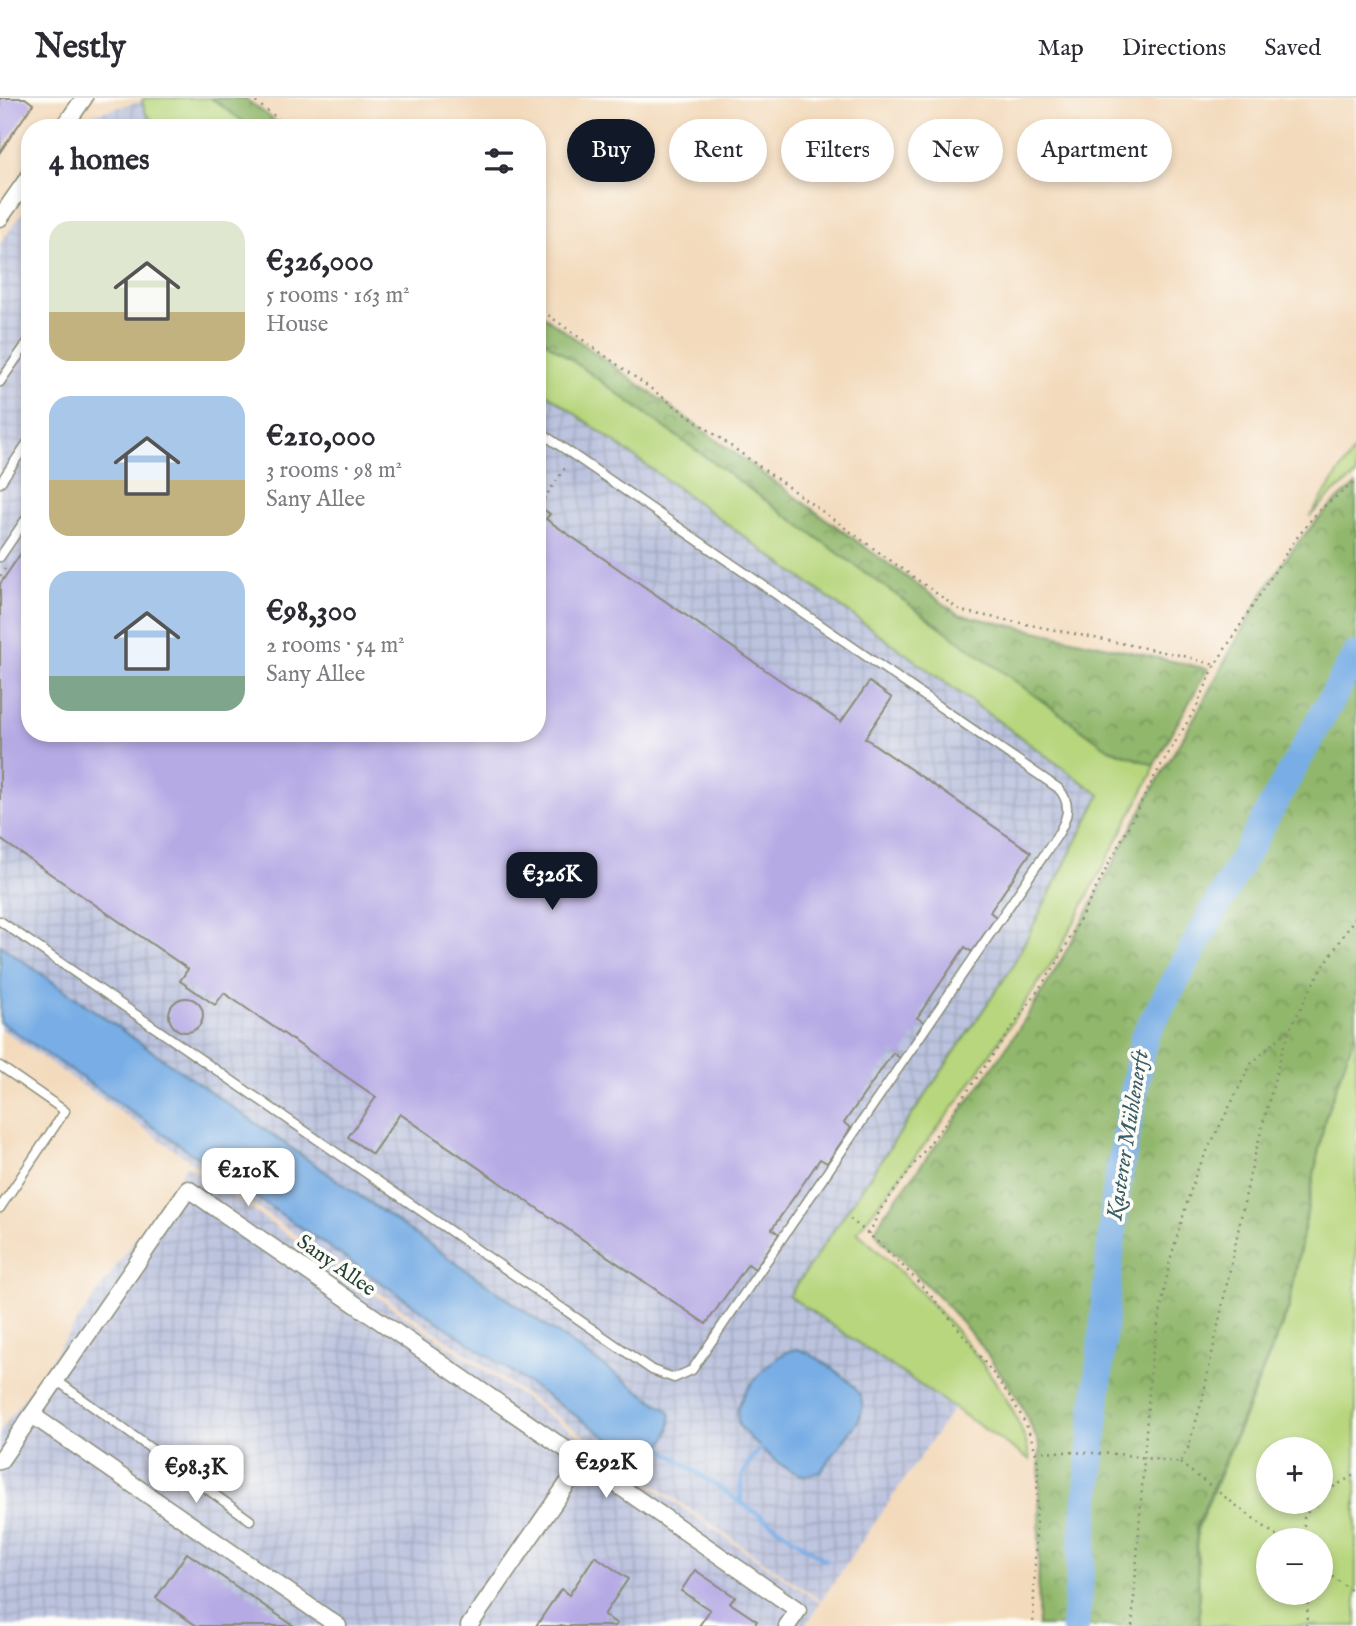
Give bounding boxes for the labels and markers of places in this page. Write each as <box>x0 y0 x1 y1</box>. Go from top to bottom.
pin: €326K <box>503 852 601 912</box>
pin: €210K <box>199 1148 297 1208</box>
pin: €292K <box>557 1440 655 1500</box>
pin: €98.3K <box>139 1446 253 1505</box>

